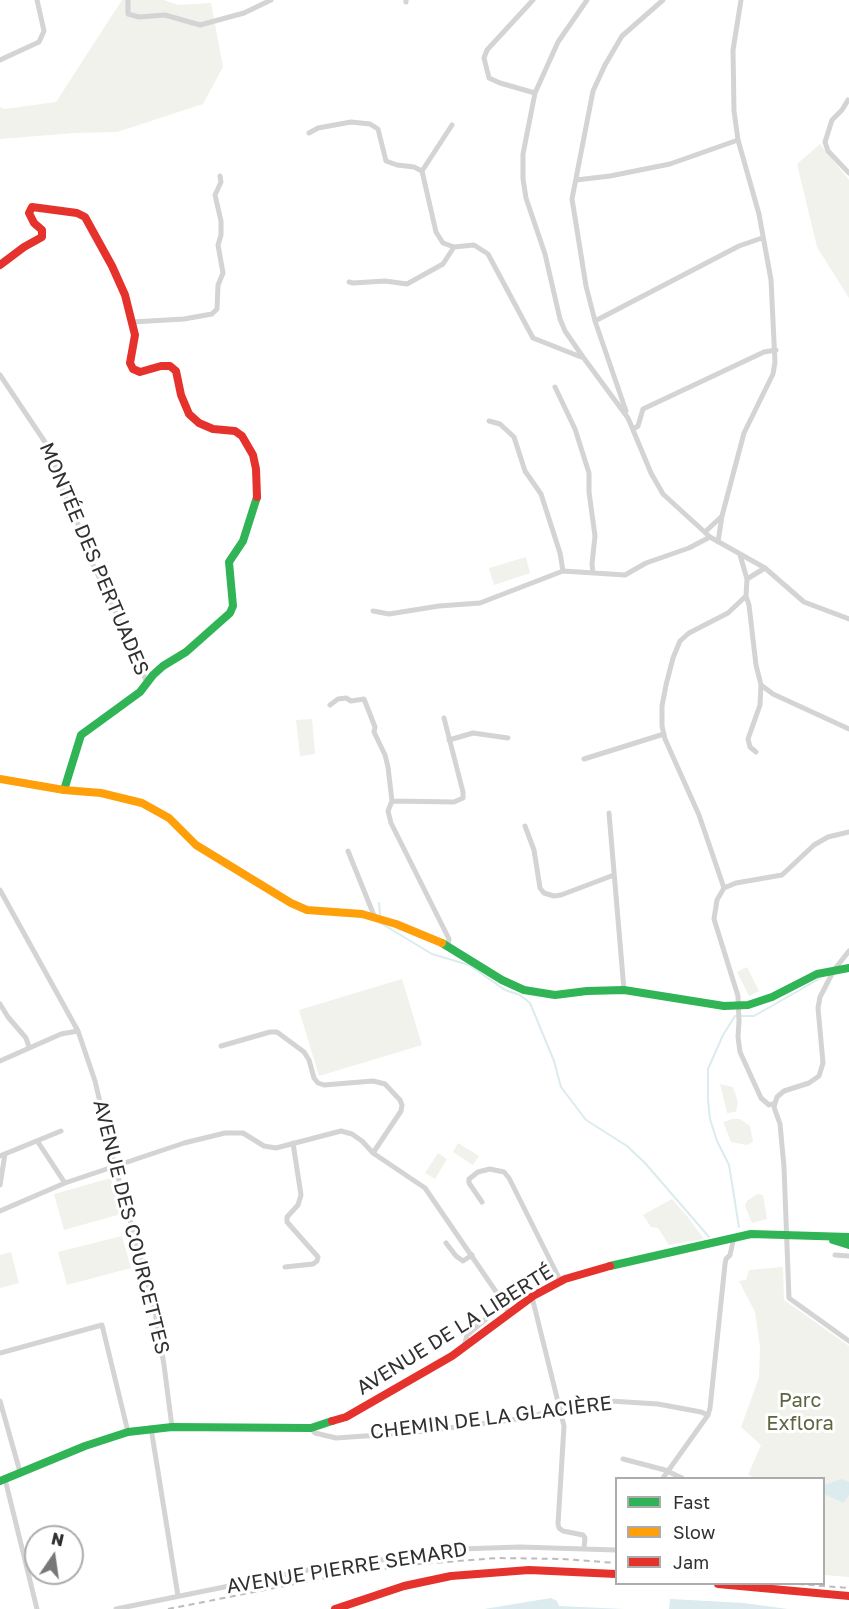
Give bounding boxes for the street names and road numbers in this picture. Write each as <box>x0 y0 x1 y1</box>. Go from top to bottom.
street label: MONTÉE DES PERTUADES <box>34 439 154 679</box>
street label: AVENUE DES COURCETTES <box>88 1097 174 1357</box>
street label: AVENUE DE LA LIBERTÉ <box>352 1260 558 1400</box>
street label: CHEMIN DE LA GLACIÈRE <box>369 1391 613 1445</box>
street label: AVENUE PIERRE SEMARD <box>225 1537 469 1599</box>

